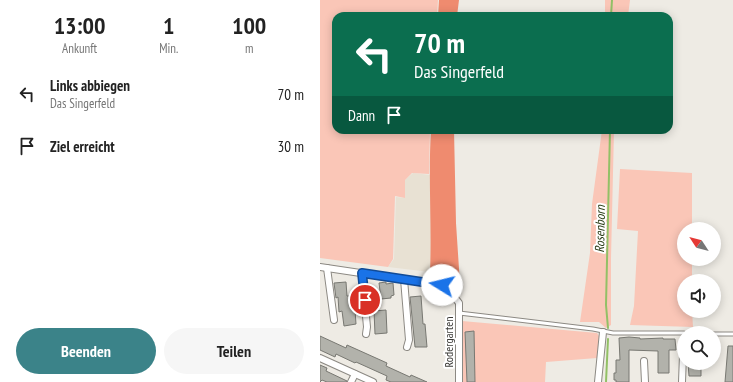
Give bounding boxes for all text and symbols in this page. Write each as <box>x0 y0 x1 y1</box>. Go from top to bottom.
text: 13:00 <box>54 10 106 41</box>
text: 1 <box>163 10 174 41</box>
text: 100 <box>232 10 266 41</box>
text: 70 m <box>414 24 465 61</box>
icon: left <box>348 28 400 80</box>
text: Ankunft <box>62 40 97 57</box>
text: Min. <box>159 40 178 57</box>
text: m <box>245 40 253 57</box>
text: Das Singerfeld <box>414 60 504 83</box>
text: Links abbiegen <box>50 76 130 95</box>
icon: left <box>16 83 38 105</box>
text: 70 m <box>278 85 304 104</box>
text: Das Singerfeld <box>50 95 115 112</box>
icon: arrive <box>383 104 405 126</box>
text: Dann <box>348 106 375 125</box>
icon: arrive <box>16 135 38 157</box>
text: Ziel erreicht <box>50 137 115 156</box>
text: 30 m <box>278 137 304 156</box>
water label: Rosenborn <box>591 204 609 253</box>
north arrow <box>677 222 721 266</box>
map controls <box>677 222 721 370</box>
position arrow <box>421 264 463 306</box>
button: sound <box>677 274 721 318</box>
pin <box>348 283 382 317</box>
icon: arrive <box>354 289 376 311</box>
street label: Rodergarten <box>441 317 456 367</box>
button: search <box>677 326 721 370</box>
button: Beenden <box>16 328 156 374</box>
button: Teilen <box>164 328 304 374</box>

